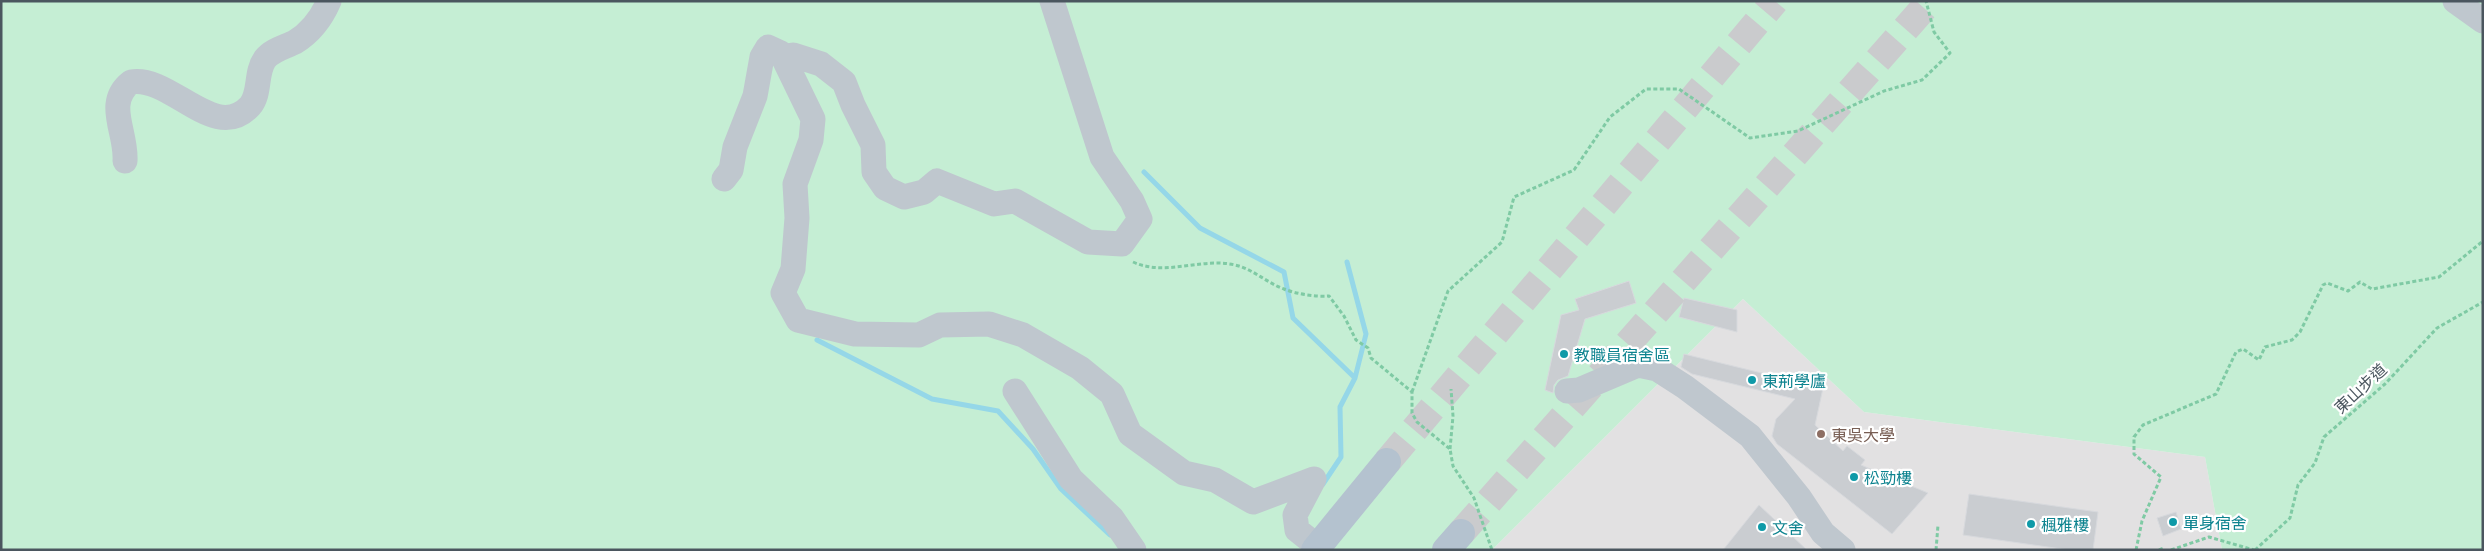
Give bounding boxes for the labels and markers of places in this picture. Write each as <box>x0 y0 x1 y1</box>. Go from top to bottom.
place label: 教職員宿舍區 <box>1574 345 1670 364</box>
marker: 教職員宿舍區 <box>1558 348 1570 360</box>
place label: 東荊學廬 <box>1762 371 1826 390</box>
marker: 東荊學廬 <box>1746 374 1758 386</box>
place label: 東吳大學 <box>1831 425 1895 444</box>
marker: 東吳大學 <box>1815 428 1827 440</box>
place label: 松勁樓 <box>1864 468 1912 487</box>
marker: 松勁樓 <box>1848 471 1860 483</box>
place label: 單身宿舍 <box>2183 513 2247 532</box>
place label: 楓雅樓 <box>2041 515 2089 534</box>
marker: 單身宿舍 <box>2167 516 2179 528</box>
place label: 文舍 <box>1772 518 1804 537</box>
marker: 楓雅樓 <box>2025 518 2037 530</box>
marker: 文舍 <box>1756 521 1768 533</box>

